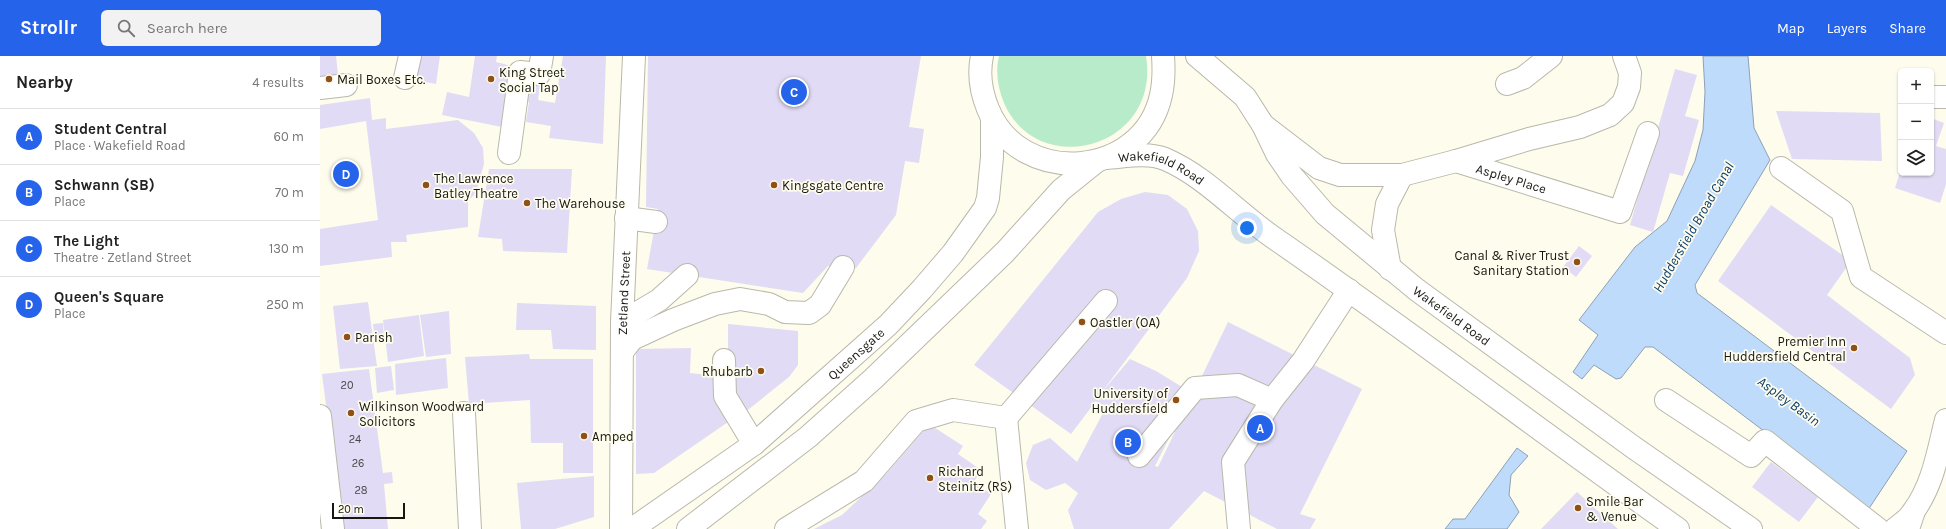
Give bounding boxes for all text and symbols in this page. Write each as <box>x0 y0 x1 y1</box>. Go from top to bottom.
search box <box>101 10 381 46</box>
text: Strollr <box>20 17 77 39</box>
icon: search <box>115 17 137 39</box>
text: Search here <box>147 19 228 37</box>
text: Map <box>1777 20 1805 37</box>
text: Layers <box>1827 20 1867 37</box>
text: Share <box>1889 20 1926 37</box>
place label: King Street Social Tap <box>499 65 565 95</box>
map controls <box>1898 68 1934 176</box>
button: + <box>1898 68 1934 104</box>
text: Nearby <box>16 72 73 92</box>
place label: Mail Boxes Etc. <box>337 72 425 87</box>
marker: Mail Boxes Etc. <box>324 74 334 84</box>
marker: King Street Social Tap <box>486 74 496 84</box>
text: 4 results <box>252 75 304 90</box>
pin: C <box>781 77 807 107</box>
button: − <box>1898 104 1934 140</box>
text: Student Central <box>54 120 167 138</box>
text: A <box>25 129 33 144</box>
text: 60 m <box>274 129 304 144</box>
text: Place · Wakefield Road <box>54 138 186 153</box>
button: layers <box>1898 140 1934 176</box>
street label: Wakefield Road <box>1117 148 1207 188</box>
pin: D <box>333 159 359 189</box>
water label: Huddersfield Broad Canal <box>1649 159 1738 295</box>
street label: Aspley Place <box>1474 161 1549 197</box>
place label: The Lawrence Batley Theatre <box>434 171 518 201</box>
text: Schwann (SB) <box>54 176 155 194</box>
place label: Kingsgate Centre <box>782 178 884 193</box>
marker: The Lawrence Batley Theatre <box>421 180 431 190</box>
marker: Kingsgate Centre <box>769 180 779 190</box>
text: B <box>25 185 33 200</box>
text: 70 m <box>275 185 304 200</box>
text: Place <box>54 194 85 209</box>
place label: The Warehouse <box>535 196 626 211</box>
marker: The Warehouse <box>522 198 532 208</box>
your location <box>1237 218 1257 238</box>
text: The Light <box>54 232 119 250</box>
text: C <box>25 241 33 256</box>
text: 130 m <box>269 241 304 256</box>
place label: Canal & River Trust Sanitary Station <box>1454 248 1569 278</box>
text: Theatre · Zetland Street <box>54 250 191 265</box>
street label: Zetland Street <box>615 250 633 335</box>
marker: Canal & River Trust Sanitary Station <box>1572 257 1582 267</box>
street label: Wakefield Road <box>1410 283 1493 349</box>
text: Queen's Square <box>54 288 164 306</box>
text: D <box>25 297 33 312</box>
text: 250 m <box>266 297 304 312</box>
text: Place <box>54 306 85 321</box>
place label: Oastler (OA) <box>1090 315 1160 330</box>
marker: Oastler (OA) <box>1077 317 1087 327</box>
street label: Queensgate <box>825 325 888 383</box>
place label: Parish <box>355 330 393 345</box>
marker: Parish <box>342 332 352 342</box>
place label: Premier Inn Huddersfield Central <box>1724 334 1846 364</box>
marker: Premier Inn Huddersfield Central <box>1849 343 1859 353</box>
place label: Rhubarb <box>702 364 753 379</box>
marker: Rhubarb <box>756 366 766 376</box>
water label: Aspley Basin <box>1754 373 1823 430</box>
house number: 20 <box>341 379 353 392</box>
place label: University of Huddersfield <box>1091 386 1169 416</box>
marker: University of Huddersfield <box>1171 395 1181 405</box>
place label: Wilkinson Woodward Solicitors <box>359 399 484 429</box>
marker: Wilkinson Woodward Solicitors <box>346 408 356 418</box>
pin: A <box>1247 413 1273 443</box>
pin: B <box>1115 427 1141 457</box>
place label: Amped <box>592 429 634 444</box>
marker: Amped <box>579 431 589 441</box>
house number: 24 <box>349 433 361 446</box>
house number: 26 <box>352 457 364 470</box>
place label: Richard Steinitz (RS) <box>938 464 1012 494</box>
marker: Richard Steinitz (RS) <box>925 473 935 483</box>
house number: 28 <box>354 484 368 497</box>
place label: Smile Bar & Venue <box>1586 494 1644 524</box>
scale bar <box>332 501 405 520</box>
text: 20 m <box>338 503 364 516</box>
marker: Smile Bar & Venue <box>1573 503 1583 513</box>

